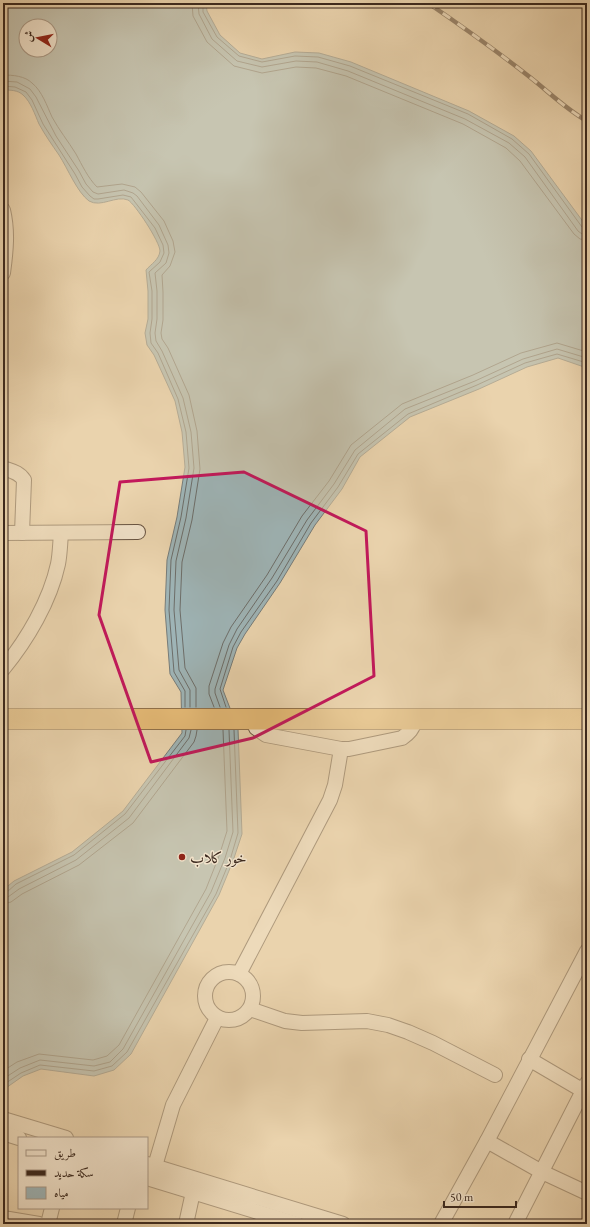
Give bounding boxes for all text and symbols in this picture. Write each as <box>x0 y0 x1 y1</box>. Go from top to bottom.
north arrow <box>18 18 58 58</box>
text: ش <box>20 30 36 43</box>
place label: خور كلاب <box>190 848 247 867</box>
marker: خور كلاب <box>177 852 187 862</box>
legend <box>18 1137 148 1209</box>
text: طريق <box>54 1145 76 1161</box>
text: سكة حديد <box>54 1165 94 1181</box>
scale bar <box>444 1183 516 1209</box>
text: مياه <box>54 1185 69 1201</box>
text: 50 m <box>450 1189 474 1205</box>

